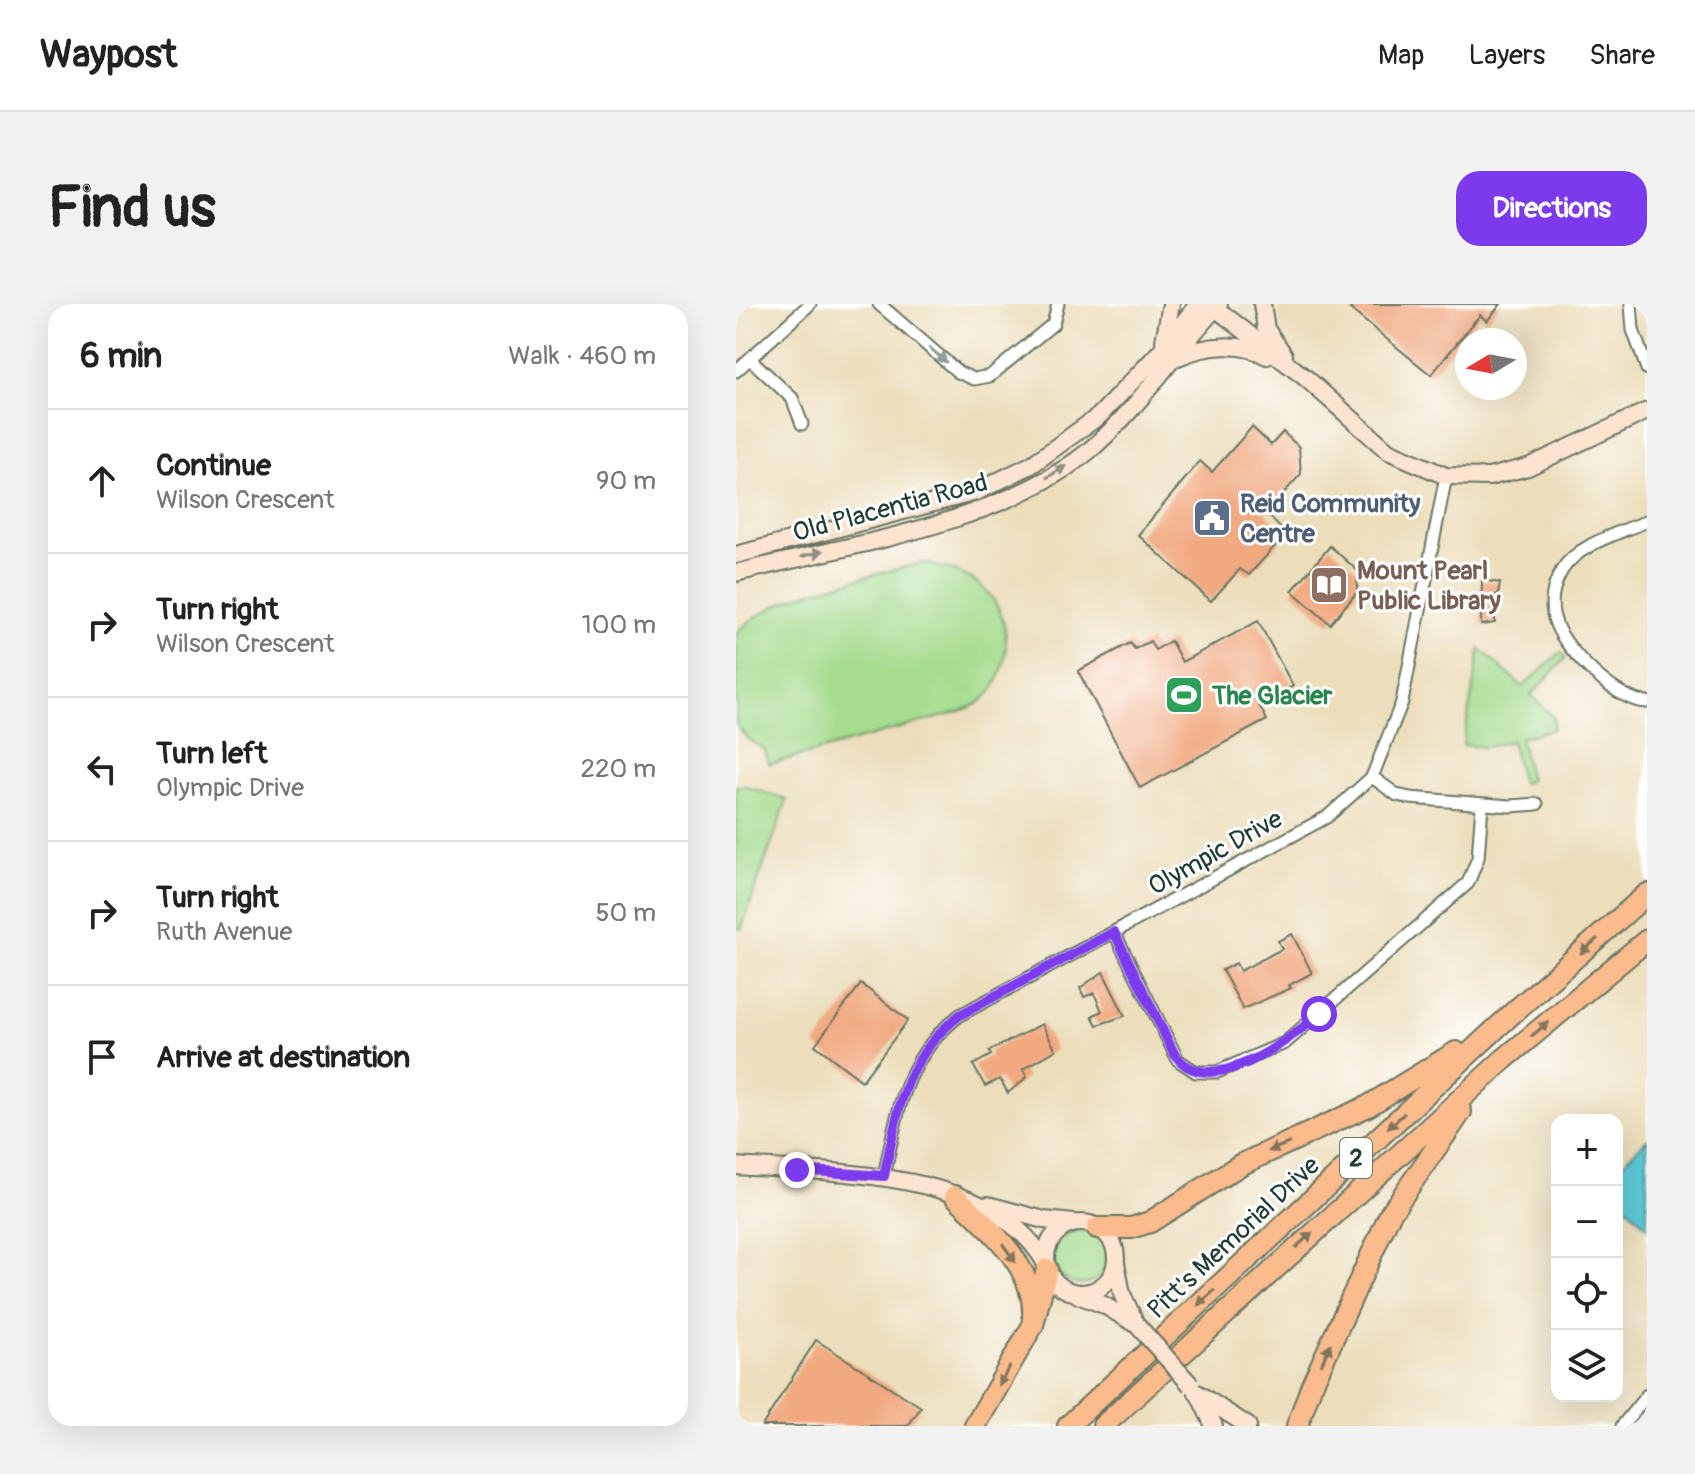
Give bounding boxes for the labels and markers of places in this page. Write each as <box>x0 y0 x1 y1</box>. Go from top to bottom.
place label: Reid Community Centre <box>1240 488 1421 550</box>
public building icon: Reid Community Centre <box>1191 497 1233 539</box>
place label: Mount Pearl Public Library <box>1357 555 1502 617</box>
library icon: Mount Pearl Public Library <box>1308 564 1350 606</box>
sports icon: The Glacier <box>1163 674 1205 716</box>
place label: The Glacier <box>1211 680 1333 712</box>

